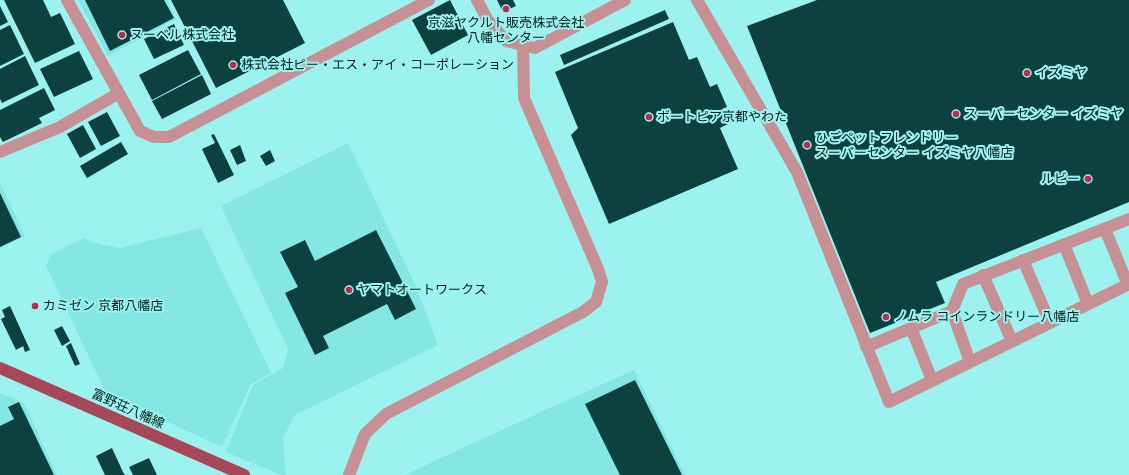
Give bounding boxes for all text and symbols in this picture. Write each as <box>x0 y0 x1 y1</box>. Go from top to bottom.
marker: 京滋ヤクルト販売株式会社 八幡センター <box>501 4 511 14</box>
place label: 京滋ヤクルト販売株式会社 八幡センター <box>428 15 584 46</box>
place label: ヌーベル株式会社 <box>130 27 234 43</box>
marker: ヌーベル株式会社 <box>117 30 127 40</box>
place label: 株式会社ピー・エス・アイ・コーポレーション <box>241 57 514 73</box>
marker: 株式会社ピー・エス・アイ・コーポレーション <box>228 60 238 70</box>
place label: イズミヤ <box>1035 65 1087 81</box>
marker: イズミヤ <box>1022 68 1032 78</box>
place label: スーパーセンター イズミヤ <box>964 106 1123 122</box>
place label: ボートピア京都やわた <box>657 109 787 125</box>
marker: スーパーセンター イズミヤ <box>951 109 961 119</box>
marker: ボートピア京都やわた <box>644 112 654 122</box>
place label: ひごペットフレンドリー スーパーセンター イズミヤ八幡店 <box>815 130 1013 161</box>
marker: ひごペットフレンドリー スーパーセンター イズミヤ八幡店 <box>802 140 812 150</box>
place label: ルビー <box>1041 171 1080 187</box>
marker: ルビー <box>1083 174 1093 184</box>
place label: ヤマトオートワークス <box>357 282 487 298</box>
marker: ヤマトオートワークス <box>344 285 354 295</box>
place label: カミゼン 京都八幡店 <box>43 298 163 314</box>
marker: カミゼン 京都八幡店 <box>30 301 40 311</box>
place label: ノムラ コインランドリー八幡店 <box>894 309 1079 325</box>
marker: ノムラ コインランドリー八幡店 <box>881 312 891 322</box>
street label: 富野荘八幡線 <box>89 386 167 432</box>

